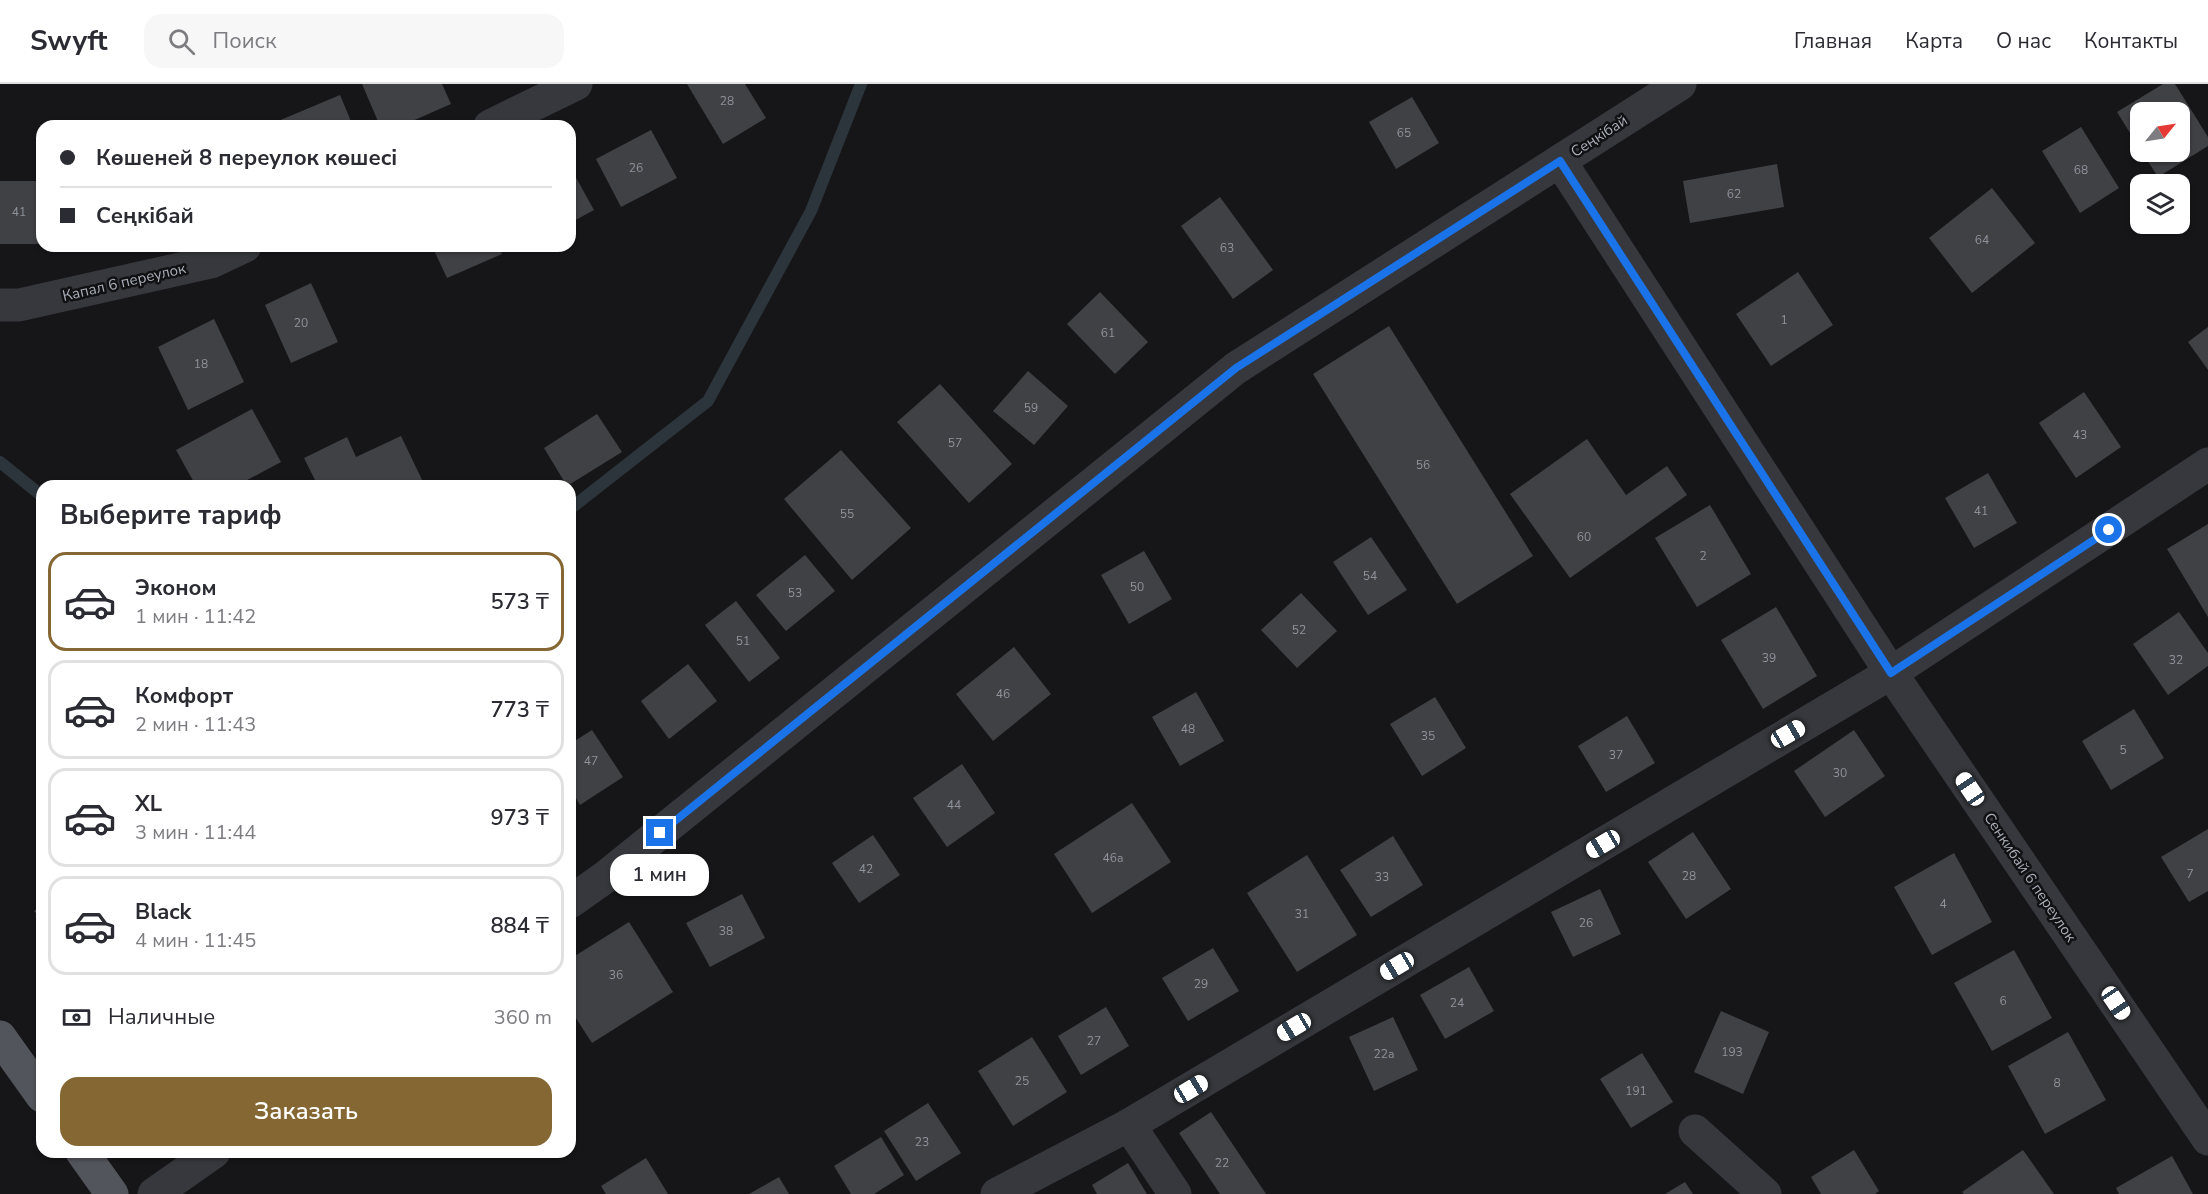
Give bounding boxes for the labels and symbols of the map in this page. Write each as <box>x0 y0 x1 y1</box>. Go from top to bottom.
house number: 28 <box>720 93 734 109</box>
north arrow <box>2130 102 2190 162</box>
street label: Сеңкібай <box>1567 110 1631 162</box>
house number: 65 <box>1397 125 1411 141</box>
house number: 26 <box>629 160 643 176</box>
house number: 68 <box>2074 162 2088 178</box>
house number: 62 <box>1727 186 1741 202</box>
house number: 41 <box>12 204 26 220</box>
house number: 64 <box>1975 232 1989 248</box>
house number: 63 <box>1220 240 1234 256</box>
street label: Капал 6 переулок <box>60 258 188 306</box>
house number: 1 <box>1780 312 1788 328</box>
house number: 20 <box>294 315 308 331</box>
house number: 61 <box>1101 325 1115 341</box>
house number: 18 <box>194 356 208 372</box>
house number: 59 <box>1024 400 1038 416</box>
house number: 43 <box>2073 427 2087 443</box>
house number: 57 <box>948 435 962 451</box>
house number: 56 <box>1416 457 1430 473</box>
house number: 41 <box>1974 503 1988 519</box>
house number: 55 <box>840 506 854 522</box>
route start <box>2095 516 2122 543</box>
house number: 60 <box>1577 529 1591 545</box>
house number: 2 <box>1699 548 1707 564</box>
house number: 54 <box>1363 568 1377 584</box>
house number: 50 <box>1130 579 1144 595</box>
house number: 53 <box>788 585 802 601</box>
house number: 52 <box>1292 622 1306 638</box>
house number: 51 <box>736 633 750 649</box>
house number: 39 <box>1762 650 1776 666</box>
house number: 32 <box>2169 652 2183 668</box>
house number: 46 <box>996 686 1010 702</box>
car <box>1768 717 1808 751</box>
house number: 48 <box>1181 721 1195 737</box>
house number: 35 <box>1421 728 1435 744</box>
house number: 5 <box>2119 742 2127 758</box>
house number: 37 <box>1609 747 1623 763</box>
house number: 47 <box>584 753 598 769</box>
house number: 30 <box>1833 765 1847 781</box>
car <box>1952 769 1988 809</box>
house number: 44 <box>947 797 961 813</box>
street label: Сенкибай 6 переулок <box>1979 808 2081 946</box>
route end <box>646 819 673 846</box>
car <box>1583 827 1623 861</box>
house number: 46а <box>1103 850 1123 866</box>
callout: 1 мин <box>610 854 710 896</box>
house number: 42 <box>859 861 873 877</box>
house number: 7 <box>2186 866 2194 882</box>
house number: 28 <box>1682 868 1696 884</box>
house number: 33 <box>1375 869 1389 885</box>
house number: 4 <box>1939 896 1947 912</box>
house number: 31 <box>1295 906 1309 922</box>
house number: 26 <box>1579 915 1593 931</box>
house number: 38 <box>719 923 733 939</box>
car <box>1377 949 1417 983</box>
house number: 36 <box>609 967 623 983</box>
house number: 29 <box>1194 976 1208 992</box>
car <box>2098 983 2134 1023</box>
house number: 6 <box>1999 993 2007 1009</box>
house number: 24 <box>1450 995 1464 1011</box>
car <box>1274 1010 1314 1044</box>
house number: 27 <box>1087 1033 1101 1049</box>
house number: 193 <box>1721 1044 1743 1060</box>
house number: 22а <box>1374 1046 1394 1062</box>
car <box>1171 1072 1211 1106</box>
house number: 25 <box>1015 1073 1029 1089</box>
house number: 8 <box>2053 1075 2061 1091</box>
house number: 191 <box>1625 1083 1647 1099</box>
house number: 23 <box>915 1134 929 1150</box>
house number: 22 <box>1215 1155 1229 1171</box>

